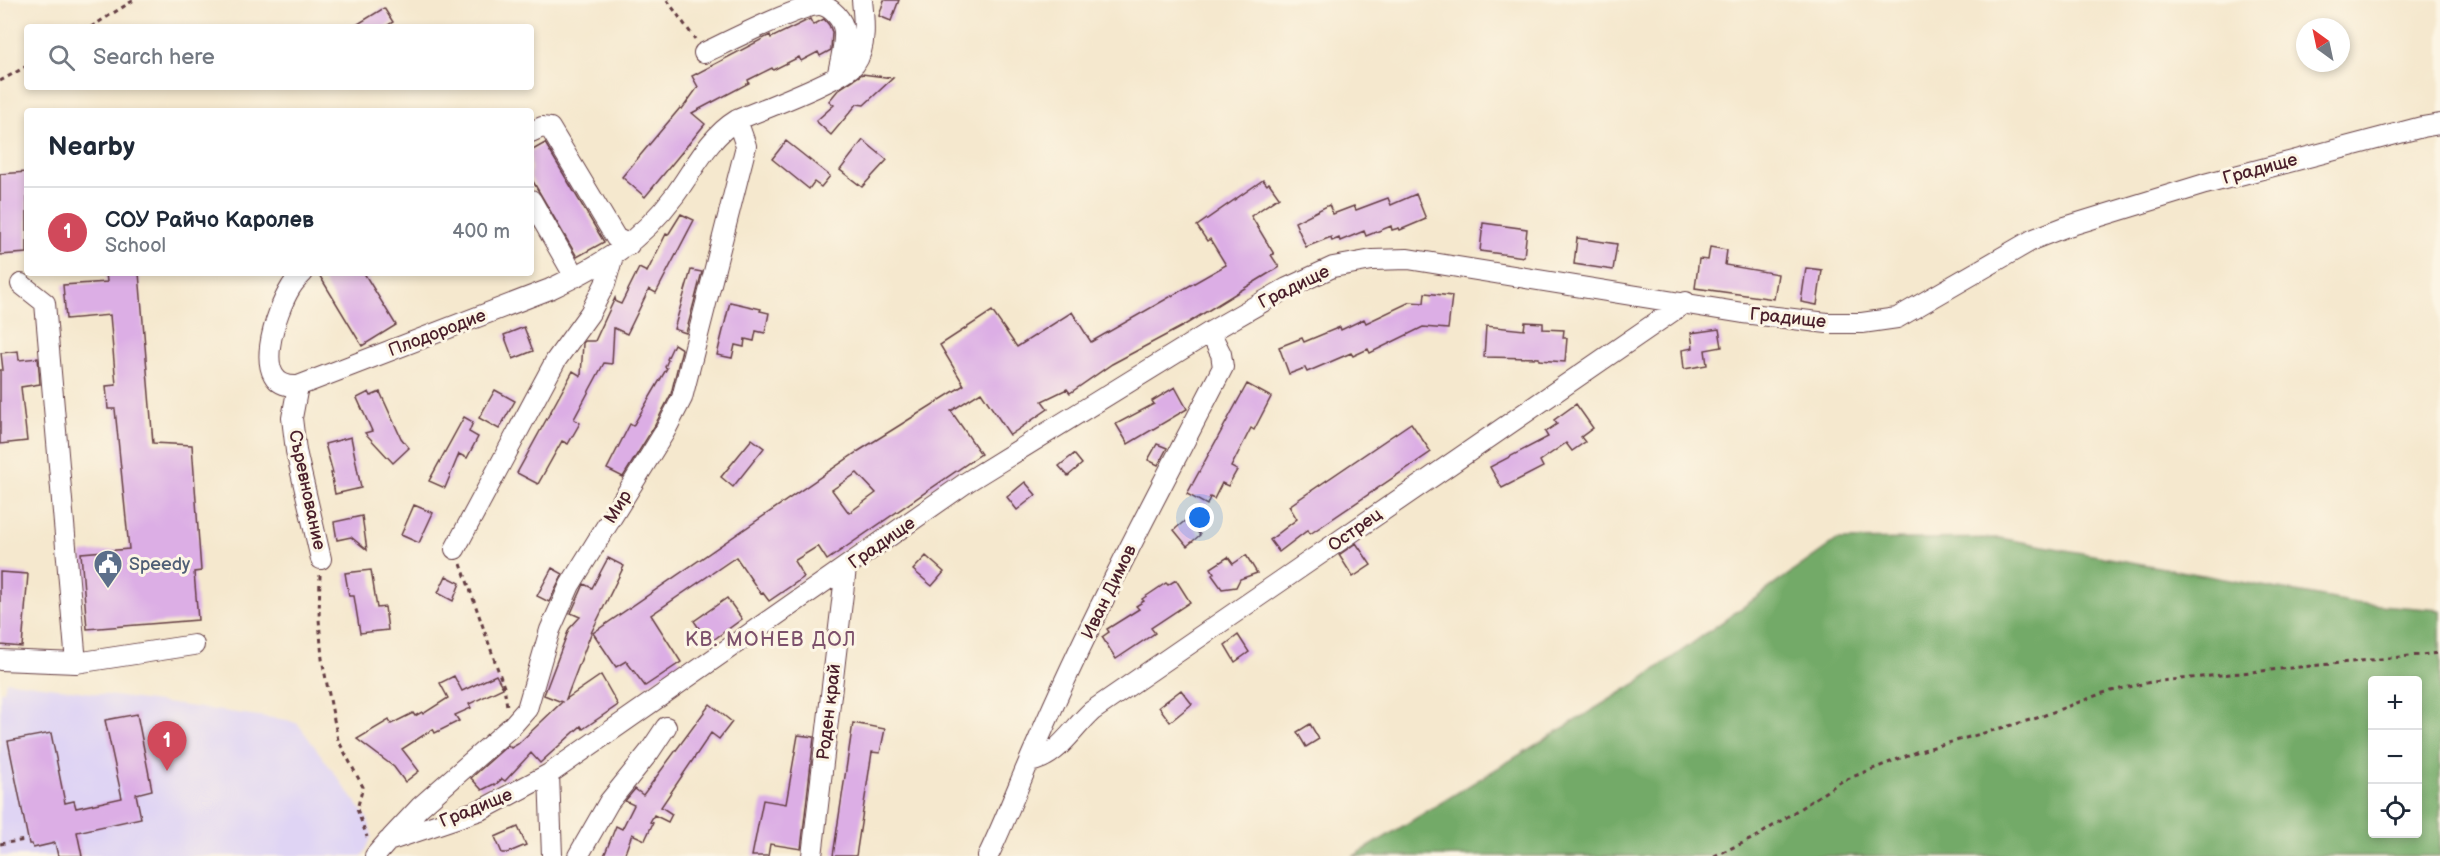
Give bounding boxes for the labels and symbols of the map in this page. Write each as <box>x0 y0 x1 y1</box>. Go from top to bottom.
north arrow <box>2296 18 2350 72</box>
street label: Градище <box>2220 149 2300 189</box>
street label: Градище <box>1255 261 1333 313</box>
street label: Градище <box>1749 304 1827 332</box>
street label: Плодородие <box>385 305 489 361</box>
street label: Съревнование <box>284 428 330 552</box>
street label: Мир <box>600 486 636 528</box>
your location <box>1185 503 1214 532</box>
street label: Острец <box>1324 504 1386 556</box>
street label: Градище <box>845 512 919 574</box>
street label: Иван Димов <box>1077 541 1141 642</box>
public building icon: Speedy <box>92 548 124 590</box>
place label: Speedy <box>129 554 191 575</box>
district label: КВ. МОНЕВ ДОЛ <box>685 628 857 652</box>
street label: Роден край <box>813 663 845 761</box>
pin: 1 <box>148 722 186 771</box>
street label: Градище <box>437 784 515 832</box>

